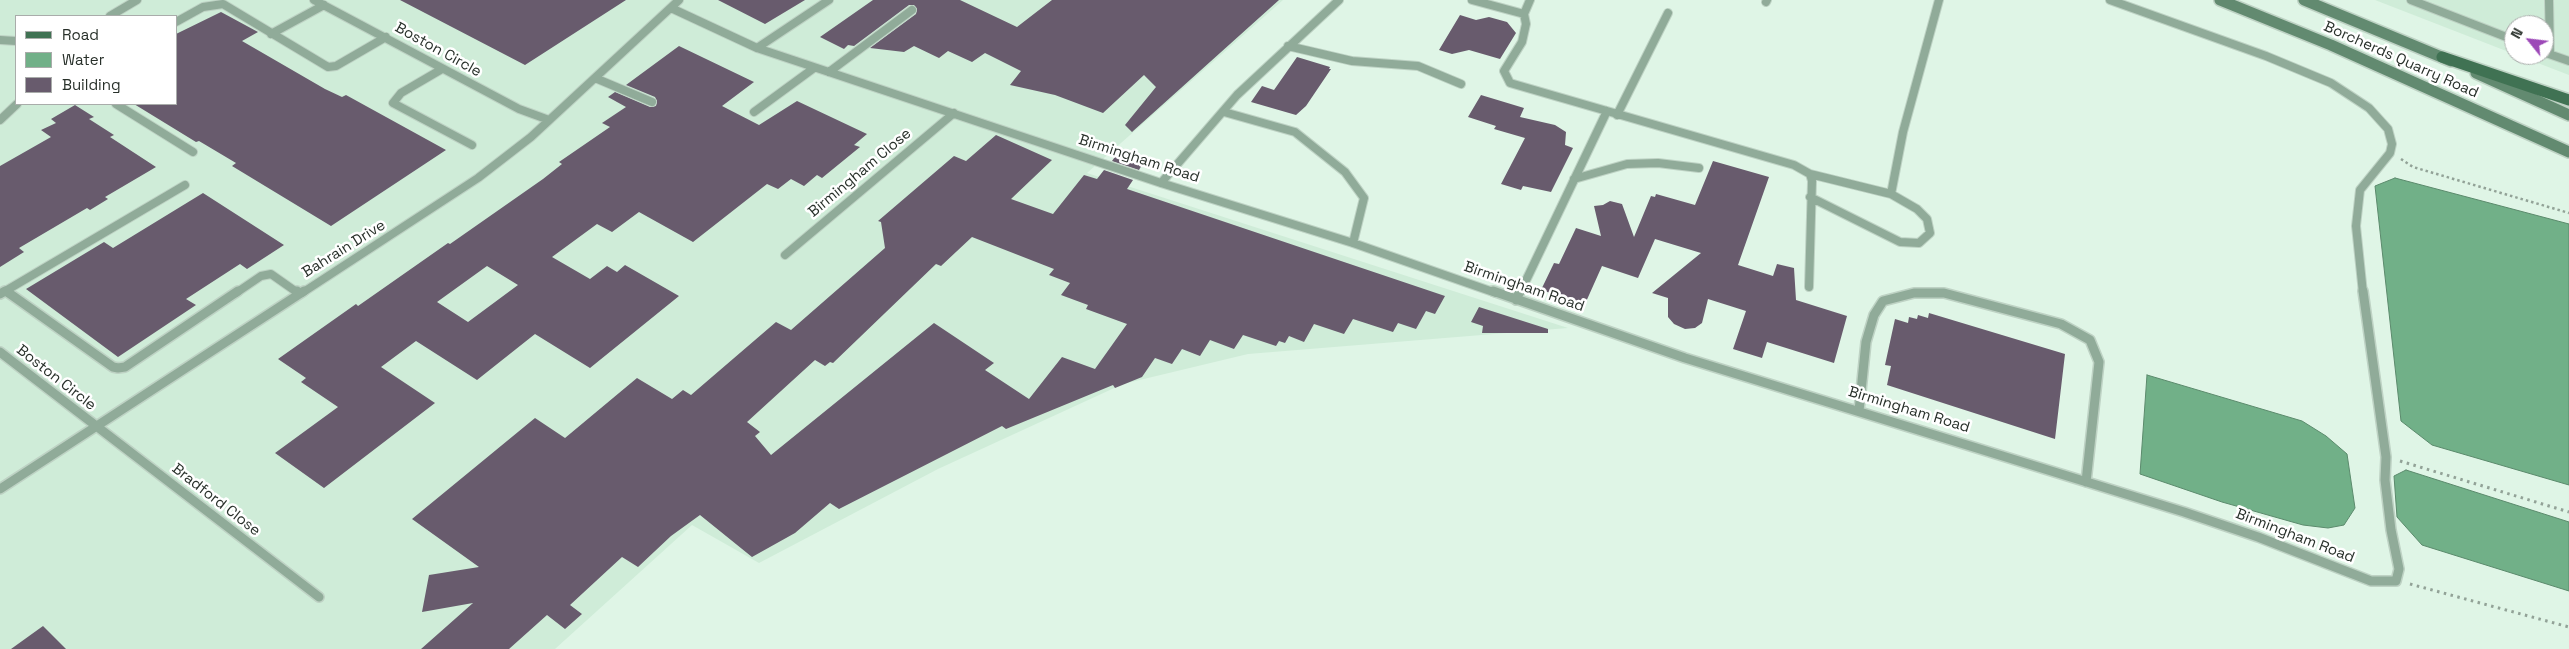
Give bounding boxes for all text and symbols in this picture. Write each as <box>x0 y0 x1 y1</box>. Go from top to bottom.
legend <box>15 15 178 105</box>
north arrow <box>2504 15 2554 65</box>
street label: Borcherds Quarry Road <box>2321 18 2481 102</box>
street label: Boston Circle <box>392 19 484 81</box>
text: Road <box>62 25 99 44</box>
text: N <box>2507 25 2527 42</box>
text: Water <box>62 50 104 69</box>
text: Building <box>62 75 121 94</box>
street label: Birmingham Close <box>805 125 915 221</box>
street label: Birmingham Road <box>1076 131 1202 187</box>
street label: Bahrain Drive <box>299 216 389 282</box>
street label: Birmingham Road <box>1461 258 1587 316</box>
street label: Boston Circle <box>13 341 99 415</box>
street label: Birmingham Road <box>1846 383 1972 437</box>
street label: Bradford Close <box>168 460 264 540</box>
street label: Birmingham Road <box>2233 505 2357 567</box>

